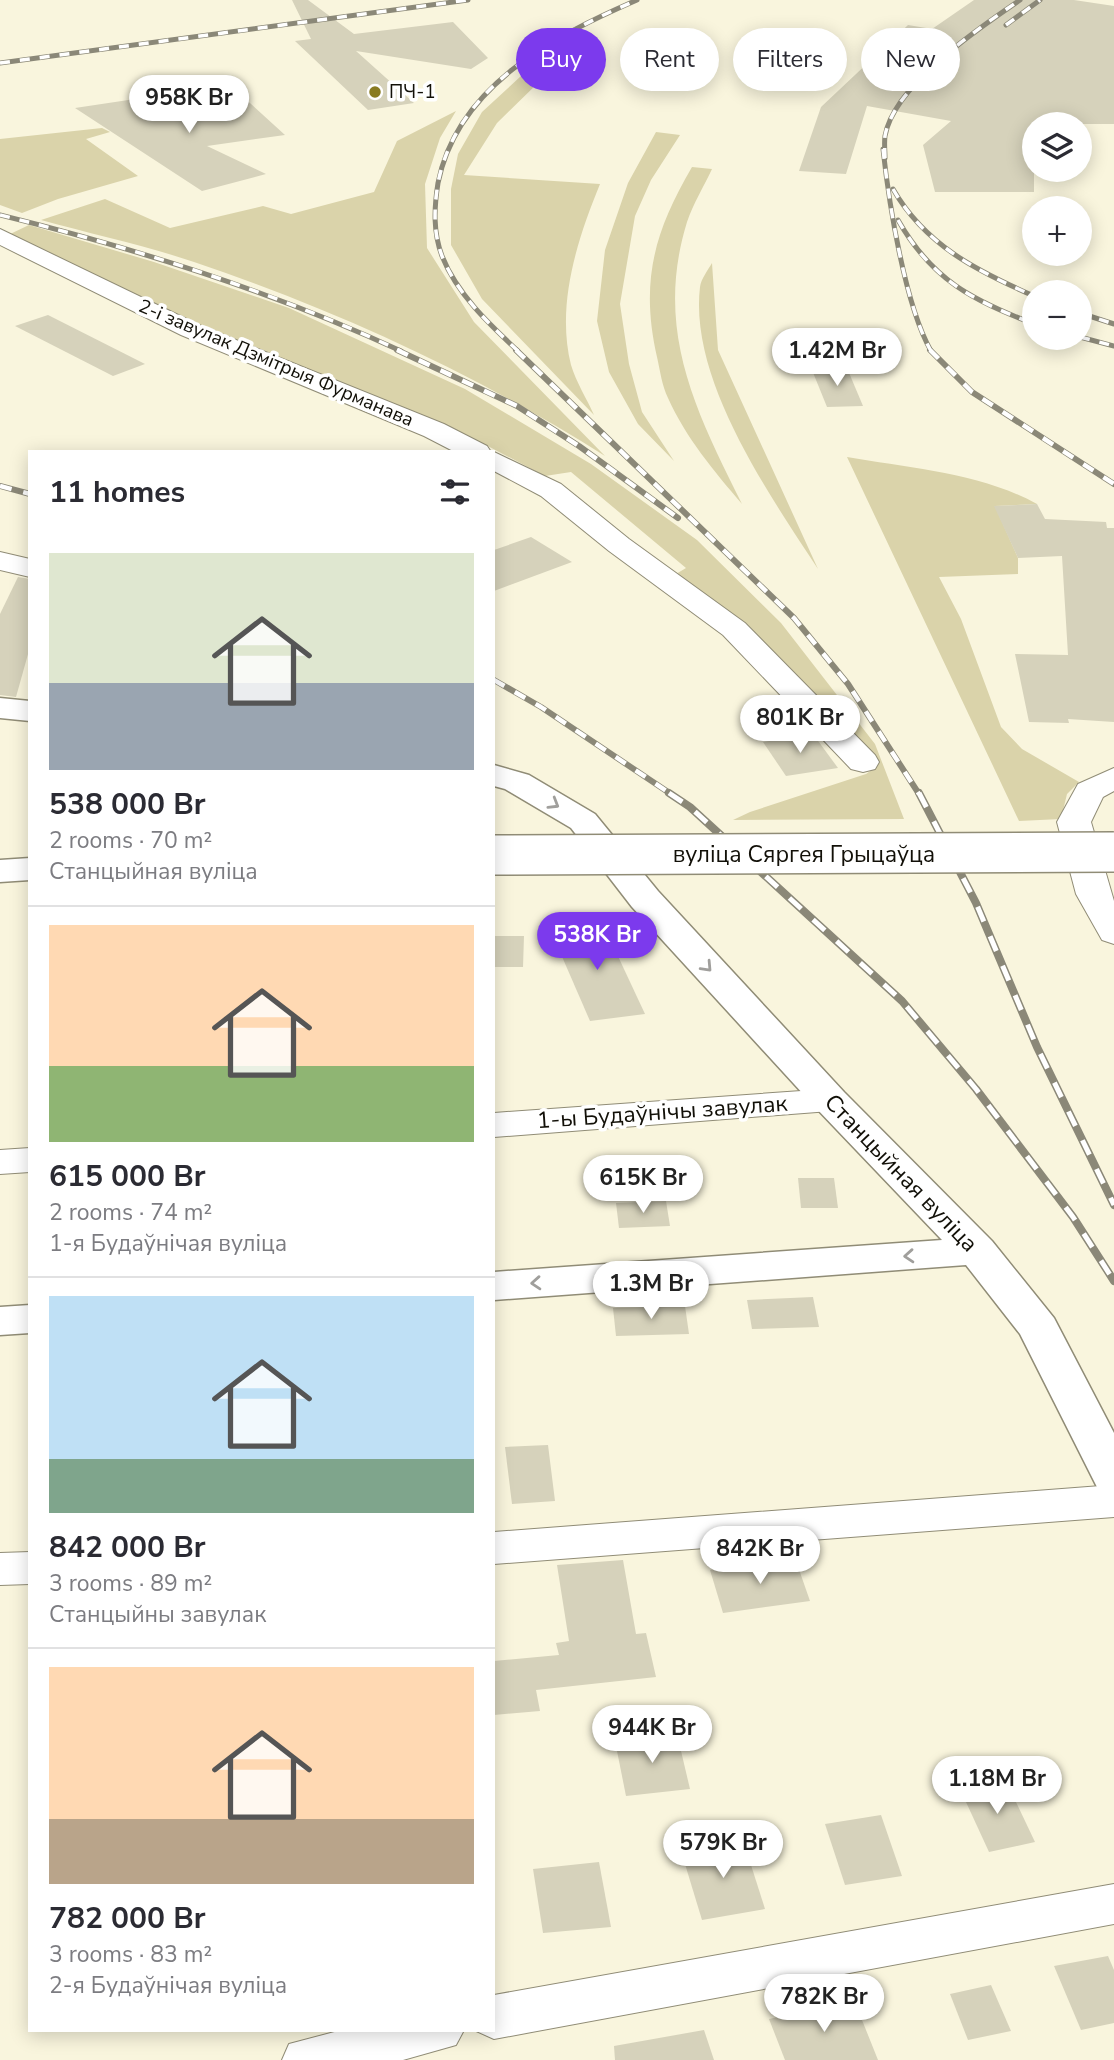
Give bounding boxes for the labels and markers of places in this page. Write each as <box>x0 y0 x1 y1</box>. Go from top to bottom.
pin: 958K Br <box>124 76 254 135</box>
place label: ПЧ-1 <box>389 79 436 105</box>
marker: ПЧ-1 <box>367 84 383 100</box>
pin: 1.42M Br <box>765 328 909 388</box>
pin: 801K Br <box>735 696 865 755</box>
pin: 538K Br <box>532 912 662 972</box>
pin: 615K Br <box>578 1156 708 1215</box>
pin: 1.3M Br <box>586 1262 716 1321</box>
pin: 842K Br <box>695 1526 825 1586</box>
pin: 944K Br <box>587 1706 717 1765</box>
pin: 1.18M Br <box>925 1756 1069 1816</box>
pin: 579K Br <box>658 1820 788 1880</box>
pin: 782K Br <box>759 1974 889 2034</box>

